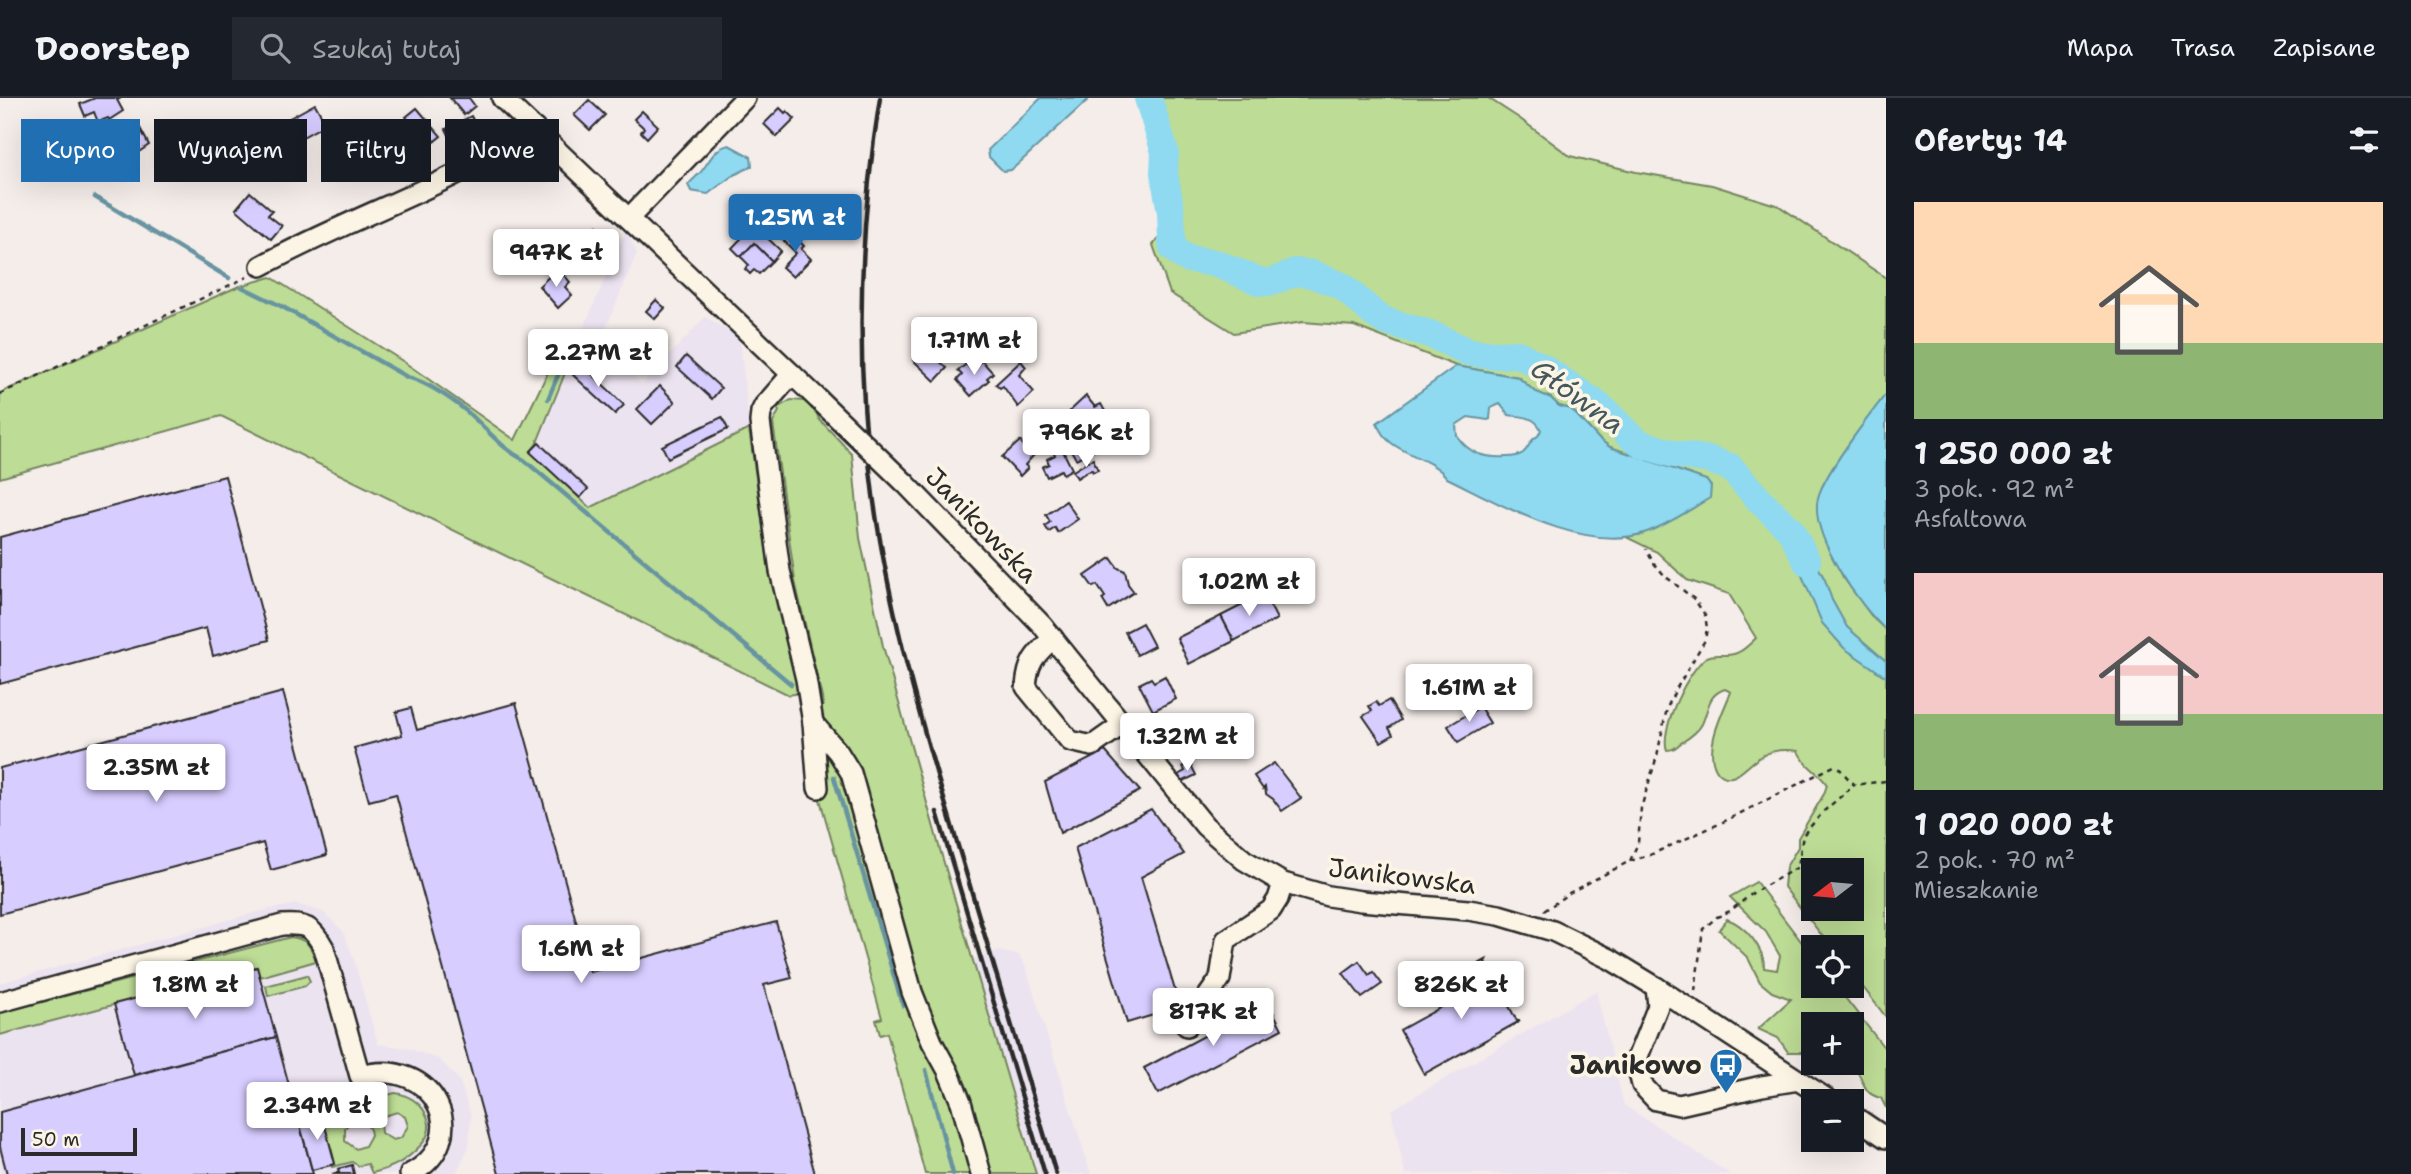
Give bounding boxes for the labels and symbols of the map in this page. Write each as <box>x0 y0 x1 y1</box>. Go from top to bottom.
pin: 1.25M zł <box>723 194 867 254</box>
pin: 947K zł <box>491 230 621 289</box>
pin: 1.71M zł <box>902 317 1046 377</box>
pin: 2.27M zł <box>526 330 670 389</box>
water label: Główna <box>1524 349 1632 443</box>
pin: 796K zł <box>1021 410 1151 469</box>
street label: Janikowska <box>918 459 1046 590</box>
pin: 1.02M zł <box>1177 559 1321 618</box>
pin: 1.61M zł <box>1397 664 1541 724</box>
pin: 1.32M zł <box>1115 714 1259 773</box>
pin: 2.35M zł <box>84 744 228 804</box>
street label: Janikowska <box>1326 849 1478 902</box>
north arrow <box>1801 858 1864 920</box>
pin: 1.6M zł <box>516 926 646 985</box>
pin: 1.8M zł <box>130 962 260 1021</box>
pin: 826K zł <box>1396 962 1526 1021</box>
pin: 817K zł <box>1148 988 1278 1048</box>
bus stop icon: Janikowo <box>1707 1046 1745 1095</box>
place label: Janikowo <box>1570 1047 1702 1082</box>
pin: 2.34M zł <box>245 1082 389 1142</box>
scale bar <box>21 1125 136 1157</box>

